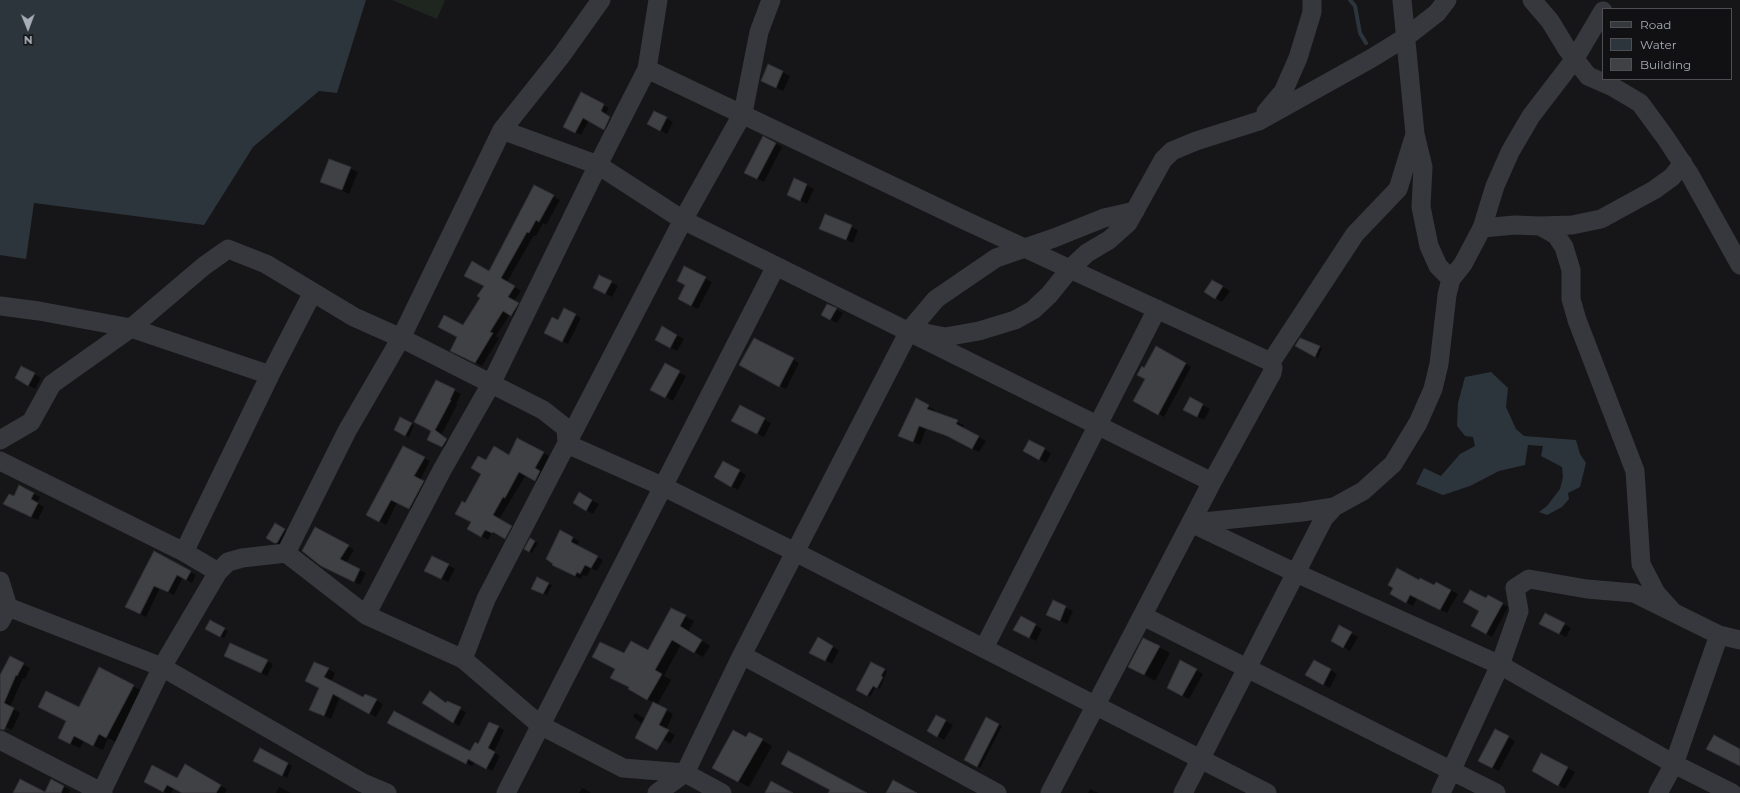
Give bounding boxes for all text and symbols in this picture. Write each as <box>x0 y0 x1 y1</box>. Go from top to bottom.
north arrow <box>8 8 48 48</box>
legend <box>1602 8 1732 80</box>
text: Road <box>1640 17 1671 32</box>
text: N <box>24 33 33 47</box>
text: Water <box>1640 37 1676 52</box>
text: Building <box>1640 57 1691 72</box>

